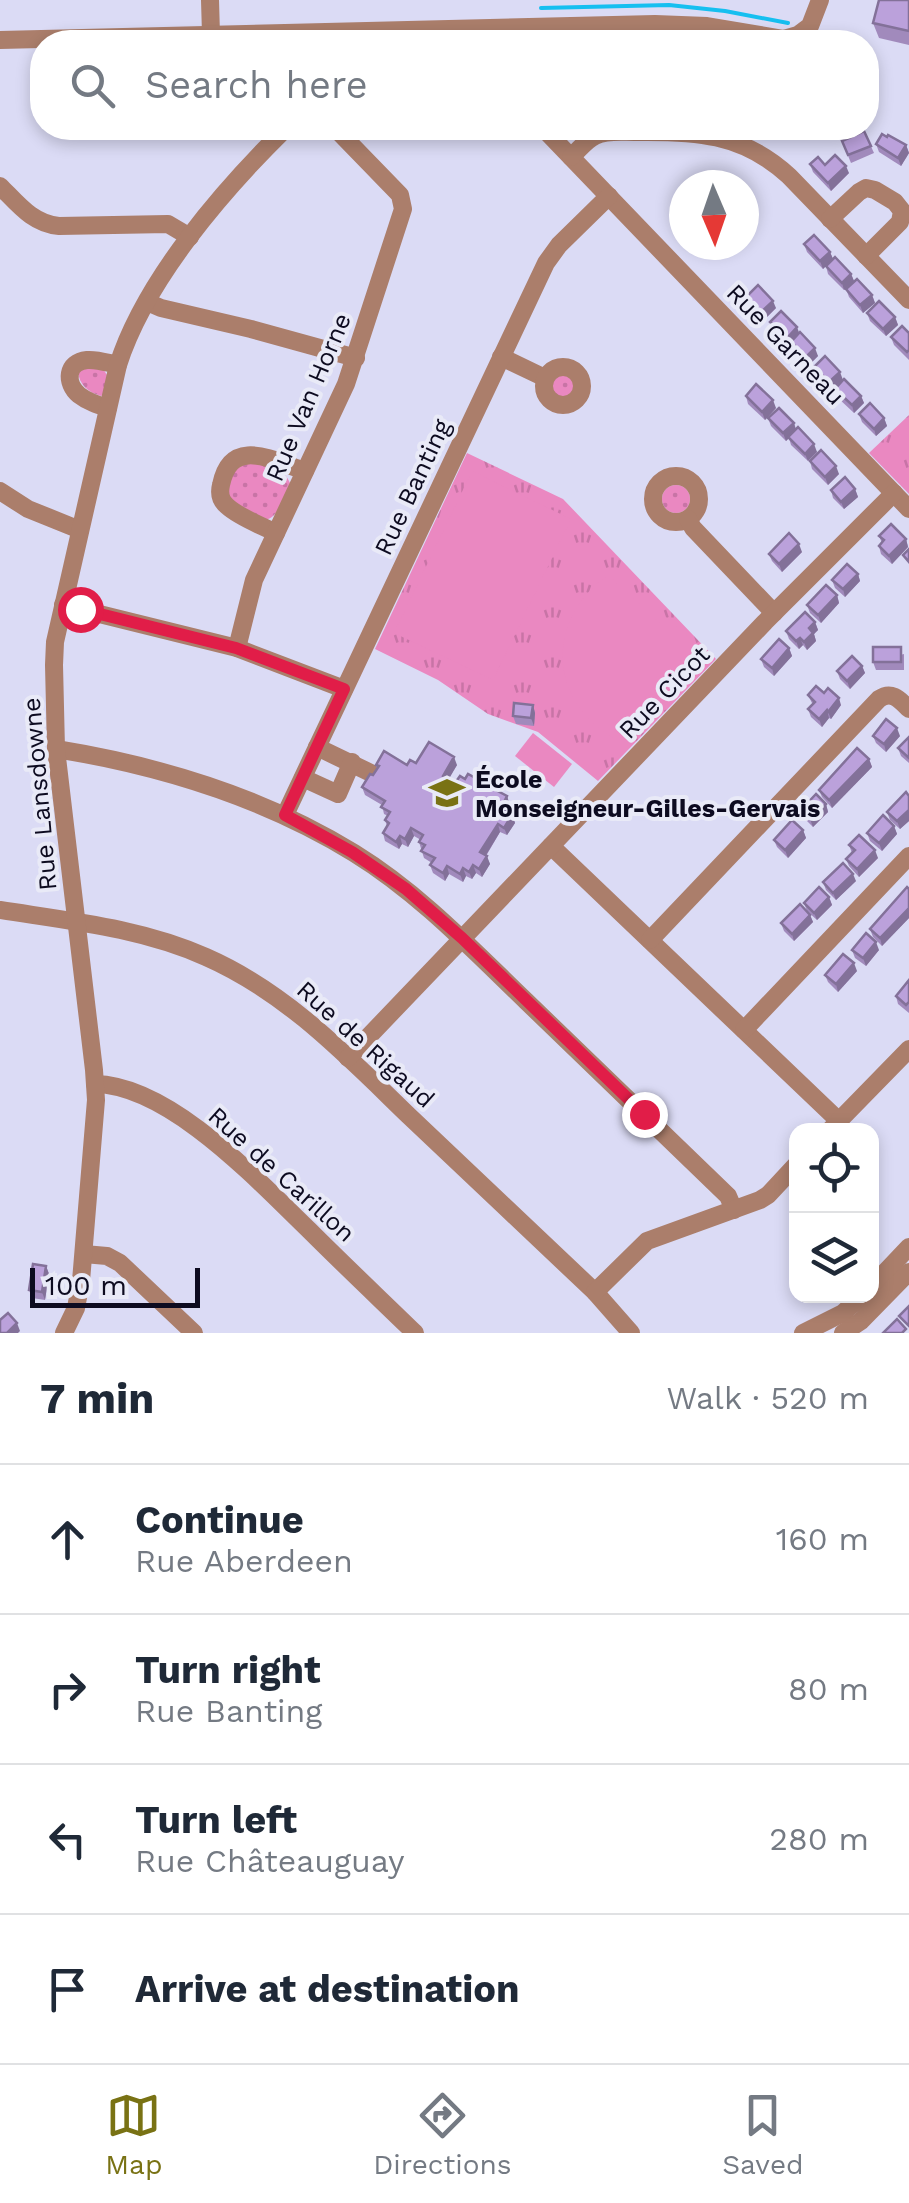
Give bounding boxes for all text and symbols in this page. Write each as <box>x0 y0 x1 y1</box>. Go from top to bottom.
search box <box>30 30 879 140</box>
icon: search <box>65 58 120 113</box>
text: Search here <box>145 63 368 107</box>
north arrow <box>669 170 759 260</box>
street label: Rue Garneau <box>721 278 850 411</box>
street label: Rue Van Horne <box>260 309 357 486</box>
street label: Rue Banting <box>368 414 457 560</box>
route start <box>58 587 104 633</box>
street label: Rue Cicot <box>613 640 716 745</box>
street label: Rue Lansdowne <box>17 696 62 892</box>
place label: École Monseigneur-Gilles-Gervais <box>475 765 820 823</box>
school or university icon: École Monseigneur-Gilles-Gervais <box>428 774 466 812</box>
street label: Rue de Rigaud <box>291 975 440 1114</box>
route end <box>622 1092 668 1138</box>
street label: Rue de Carillon <box>202 1101 361 1248</box>
map controls <box>789 1123 879 1303</box>
button: locate <box>789 1123 879 1213</box>
button: layers <box>789 1213 879 1303</box>
scale bar <box>30 1263 200 1308</box>
text: 100 m <box>45 1269 127 1302</box>
text: 7 min <box>40 1374 154 1423</box>
text: Walk · 520 m <box>667 1379 869 1417</box>
text: Continue <box>135 1498 304 1542</box>
icon: ahead <box>40 1512 95 1567</box>
text: 160 m <box>776 1520 869 1558</box>
text: Rue Aberdeen <box>135 1542 353 1580</box>
text: Turn right <box>135 1648 321 1692</box>
icon: right <box>40 1662 95 1717</box>
text: 80 m <box>788 1670 869 1708</box>
text: Rue Banting <box>135 1692 322 1730</box>
text: Turn left <box>135 1798 297 1842</box>
icon: left <box>40 1812 95 1867</box>
text: 280 m <box>769 1820 869 1858</box>
text: Rue Châteauguay <box>135 1842 404 1880</box>
icon: arrive <box>40 1962 95 2017</box>
text: Arrive at destination <box>135 1967 520 2011</box>
tab: Map <box>105 2088 163 2181</box>
tab: Directions <box>373 2088 512 2181</box>
tab: Saved <box>722 2088 804 2181</box>

